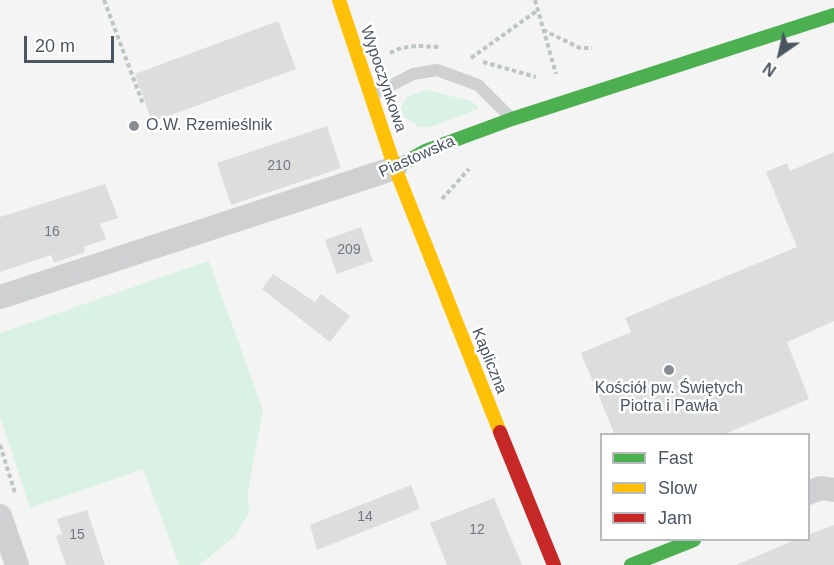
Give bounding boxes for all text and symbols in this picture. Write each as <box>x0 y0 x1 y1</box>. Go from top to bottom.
street label: Wypoczynkowa <box>356 23 410 135</box>
scale bar <box>27 24 117 62</box>
north arrow <box>750 24 810 84</box>
text: 20 m <box>35 36 75 56</box>
text: N <box>760 59 779 80</box>
place label: O.W. Rzemieślnik <box>146 116 272 136</box>
marker: O.W. Rzemieślnik <box>127 119 141 133</box>
street label: Piastowska <box>376 132 458 182</box>
house number: 210 <box>267 158 291 174</box>
house number: 16 <box>44 224 60 240</box>
house number: 209 <box>337 242 361 258</box>
street label: Kapliczna <box>467 325 511 397</box>
marker: Kościół pw. Świętych Piotra i Pawła <box>662 363 676 377</box>
place label: Kościół pw. Świętych Piotra i Pawła <box>595 379 743 417</box>
legend <box>600 433 810 541</box>
text: Fast <box>658 448 693 468</box>
text: Slow <box>658 478 697 498</box>
text: Jam <box>658 508 692 528</box>
house number: 14 <box>357 509 373 525</box>
house number: 12 <box>469 522 485 538</box>
house number: 15 <box>69 527 85 543</box>

